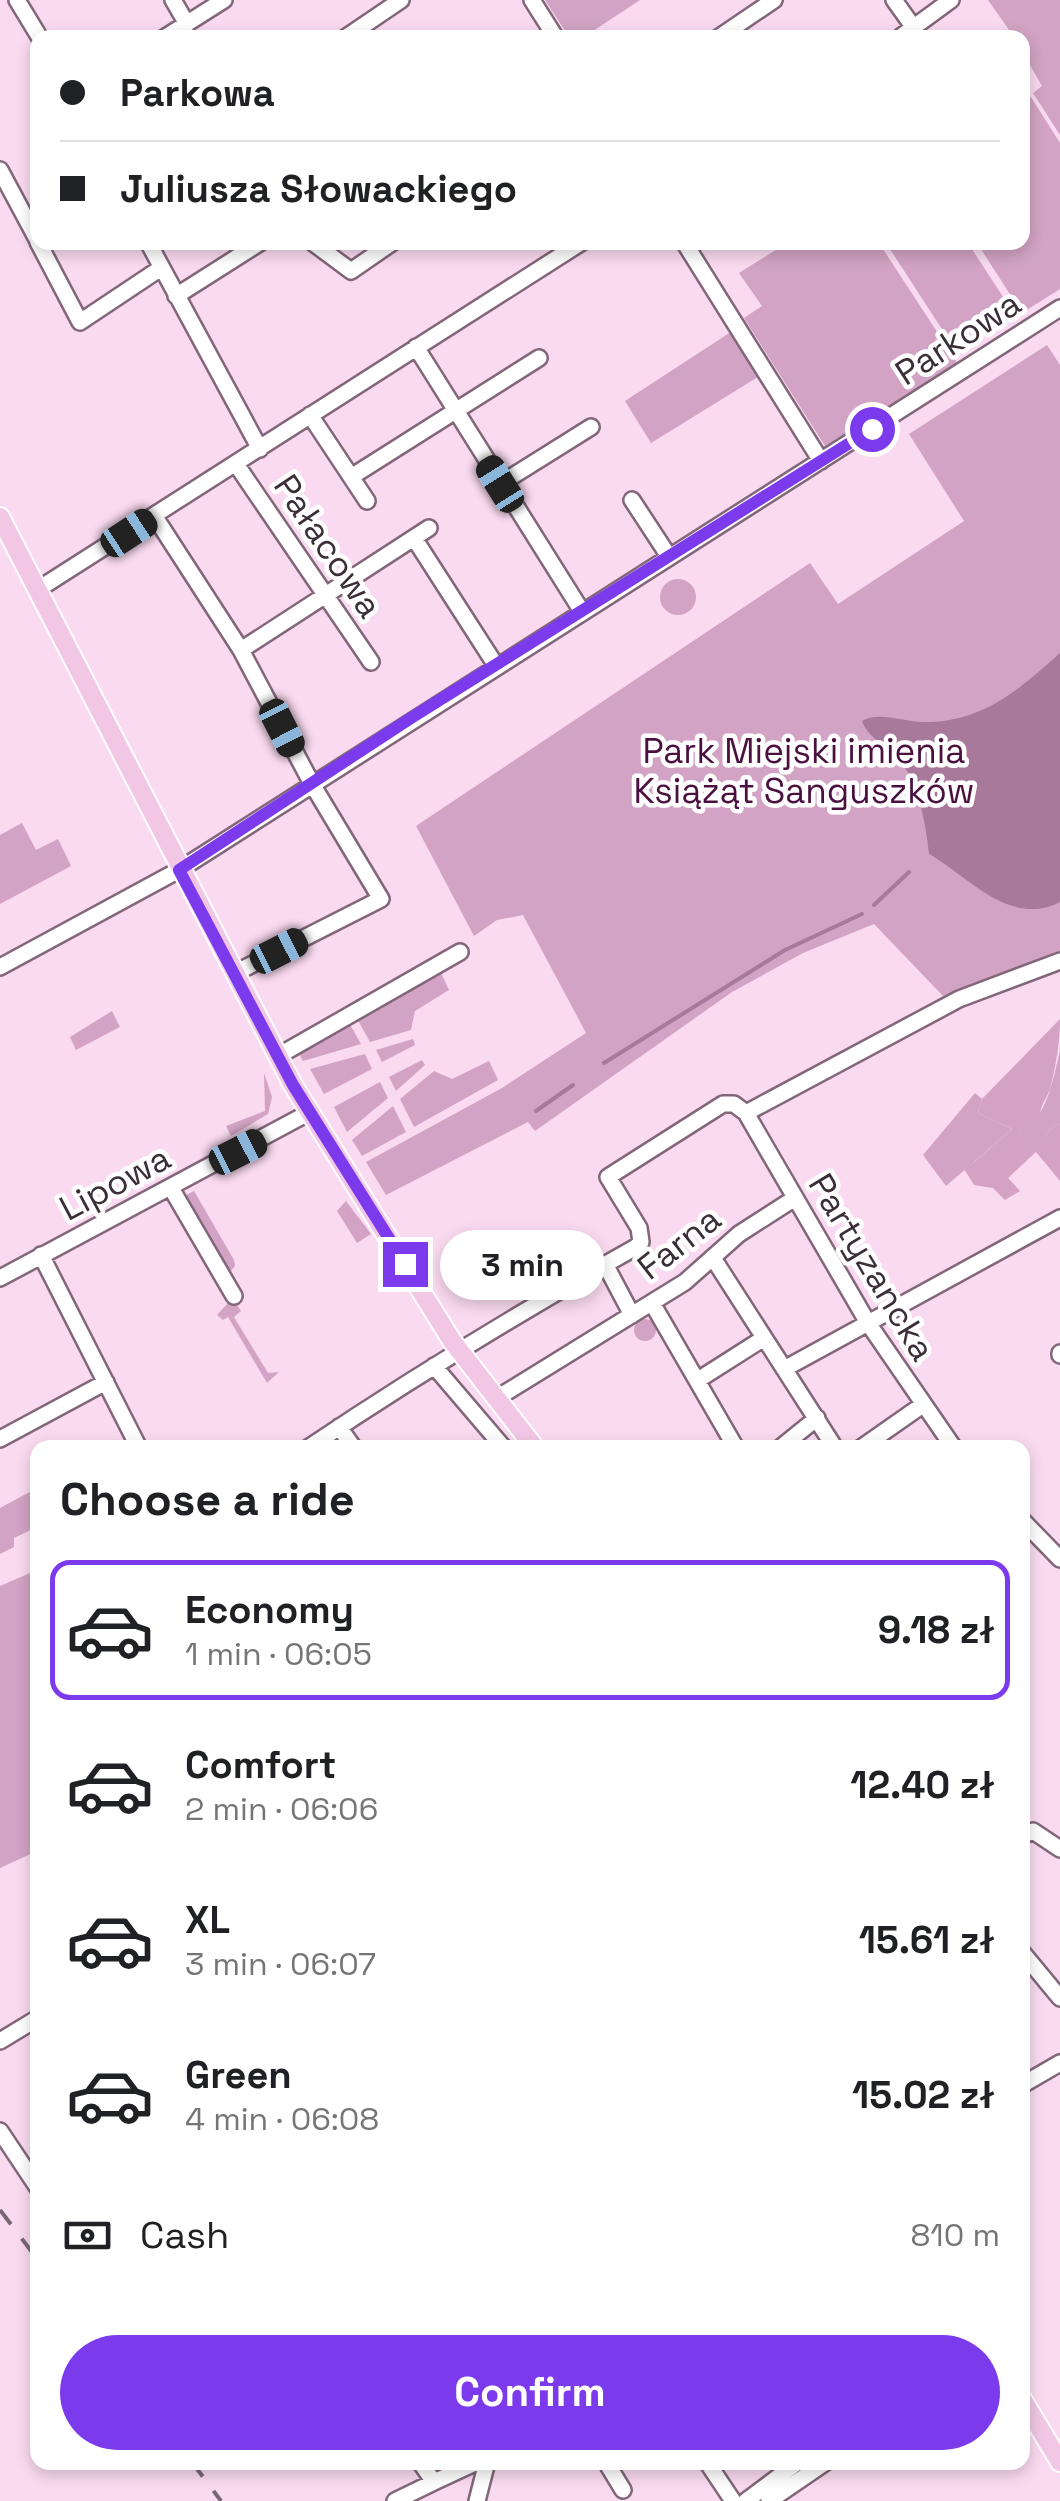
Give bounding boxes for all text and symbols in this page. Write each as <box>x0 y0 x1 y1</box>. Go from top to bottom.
text: Parkowa <box>120 69 275 117</box>
text: Juliusza Słowackiego <box>120 165 517 213</box>
street label: Parkowa <box>887 281 1029 395</box>
route start <box>850 407 895 452</box>
car <box>471 451 529 517</box>
street label: Pałacowa <box>264 466 392 626</box>
car <box>96 504 162 562</box>
car <box>255 694 309 762</box>
park label: Park Miejski imienia Książąt Sanguszków <box>633 729 975 813</box>
car <box>245 924 313 978</box>
car <box>204 1125 272 1179</box>
street label: Lipowa <box>52 1136 178 1230</box>
street label: Partyzancka <box>799 1165 945 1369</box>
street label: Farna <box>629 1197 729 1289</box>
callout: 3 min <box>440 1229 605 1299</box>
route end <box>383 1242 428 1287</box>
text: 3 min <box>481 1245 564 1285</box>
text: Choose a ride <box>60 1471 355 1528</box>
icon: car <box>65 1585 155 1675</box>
text: Economy <box>185 1586 354 1634</box>
text: 9.18 zł <box>878 1606 995 1654</box>
text: 1 min · 06:05 <box>185 1634 372 1674</box>
icon: car <box>65 1740 155 1830</box>
text: Comfort <box>185 1741 336 1789</box>
text: 12.40 zł <box>850 1761 995 1809</box>
text: 2 min · 06:06 <box>185 1789 378 1829</box>
icon: car <box>65 1895 155 1985</box>
text: XL <box>185 1896 230 1944</box>
text: 15.61 zł <box>859 1916 995 1964</box>
text: 3 min · 06:07 <box>185 1944 376 1984</box>
icon: car <box>65 2050 155 2140</box>
text: Green <box>185 2051 292 2099</box>
text: 15.02 zł <box>852 2071 995 2119</box>
text: 4 min · 06:08 <box>185 2099 379 2139</box>
icon: cash <box>60 2208 115 2263</box>
text: Cash <box>140 2211 229 2259</box>
text: 810 m <box>910 2215 1000 2255</box>
button: Confirm <box>60 2335 1000 2450</box>

